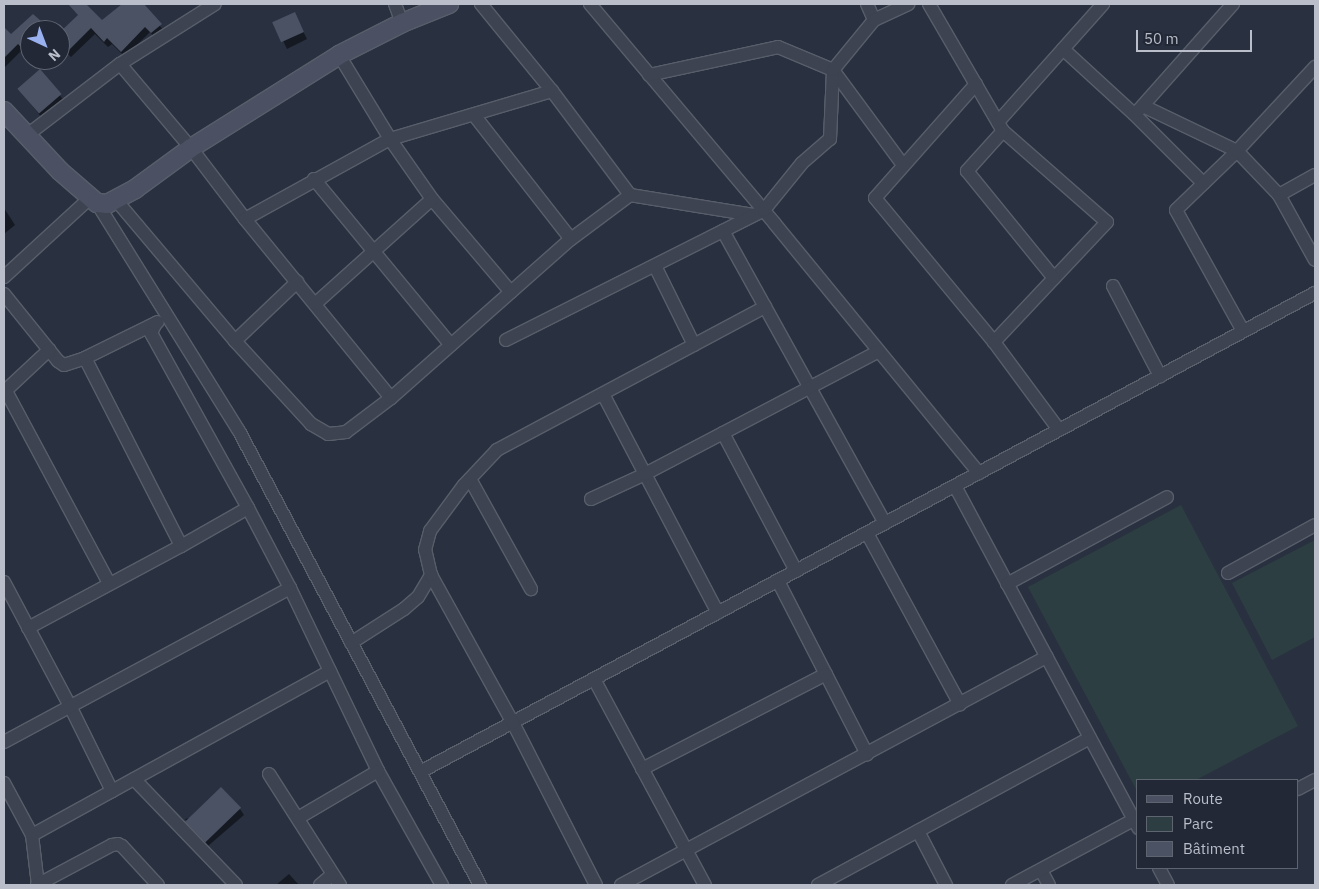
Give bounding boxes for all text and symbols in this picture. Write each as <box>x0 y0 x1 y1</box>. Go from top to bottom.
north arrow <box>20 20 70 70</box>
scale bar <box>1139 20 1255 52</box>
text: 50 m <box>1144 29 1179 48</box>
text: N <box>45 45 64 65</box>
legend <box>1136 779 1299 869</box>
text: Route <box>1183 789 1223 808</box>
text: Parc <box>1183 814 1213 833</box>
text: Bâtiment <box>1183 839 1245 858</box>

